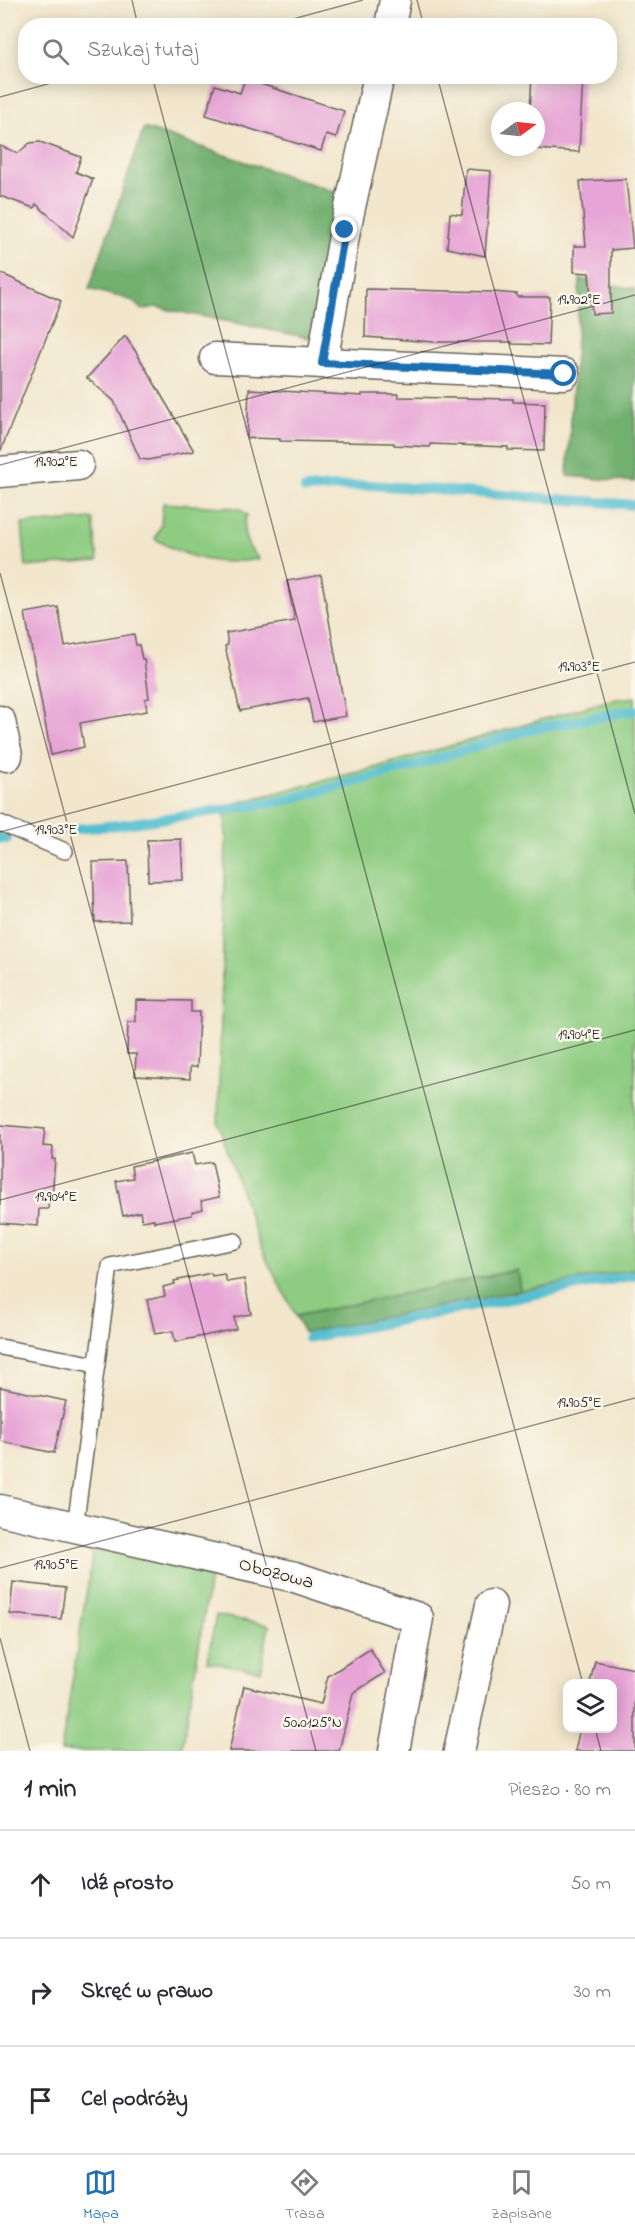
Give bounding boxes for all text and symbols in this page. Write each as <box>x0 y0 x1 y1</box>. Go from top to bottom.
search box <box>18 18 617 84</box>
icon: search <box>39 35 72 68</box>
text: Szukaj tutaj <box>87 35 198 67</box>
north arrow <box>491 102 545 156</box>
route end <box>331 216 357 242</box>
text: 19.902°E <box>557 289 601 311</box>
route start <box>550 360 576 386</box>
text: 19.902°E <box>34 451 78 473</box>
text: 19.903°E <box>558 656 600 678</box>
text: 19.903°E <box>35 819 77 841</box>
text: 19.904°E <box>558 1024 600 1046</box>
text: 19.904°E <box>35 1186 77 1208</box>
text: 19.905°E <box>556 1392 602 1414</box>
street label: Obozowa <box>235 1550 317 1598</box>
text: 19.905°E <box>33 1554 79 1576</box>
map controls <box>563 1679 617 1733</box>
button: layers <box>563 1679 617 1733</box>
text: 50.0125°N <box>282 1712 342 1734</box>
text: 1 min <box>24 1771 76 1809</box>
text: Pieszo · 80 m <box>508 1776 611 1805</box>
icon: ahead <box>24 1868 57 1901</box>
text: Idź prosto <box>81 1868 174 1900</box>
text: 50 m <box>570 1870 611 1899</box>
icon: right <box>24 1976 57 2009</box>
text: Skręć w prawo <box>81 1976 213 2008</box>
text: 30 m <box>574 1978 611 2007</box>
icon: arrive <box>24 2084 57 2117</box>
text: Cel podróży <box>81 2084 188 2116</box>
tab: Mapa <box>83 2166 119 2226</box>
tab: Trasa <box>285 2166 325 2226</box>
tab: Zapisane <box>491 2166 552 2226</box>

